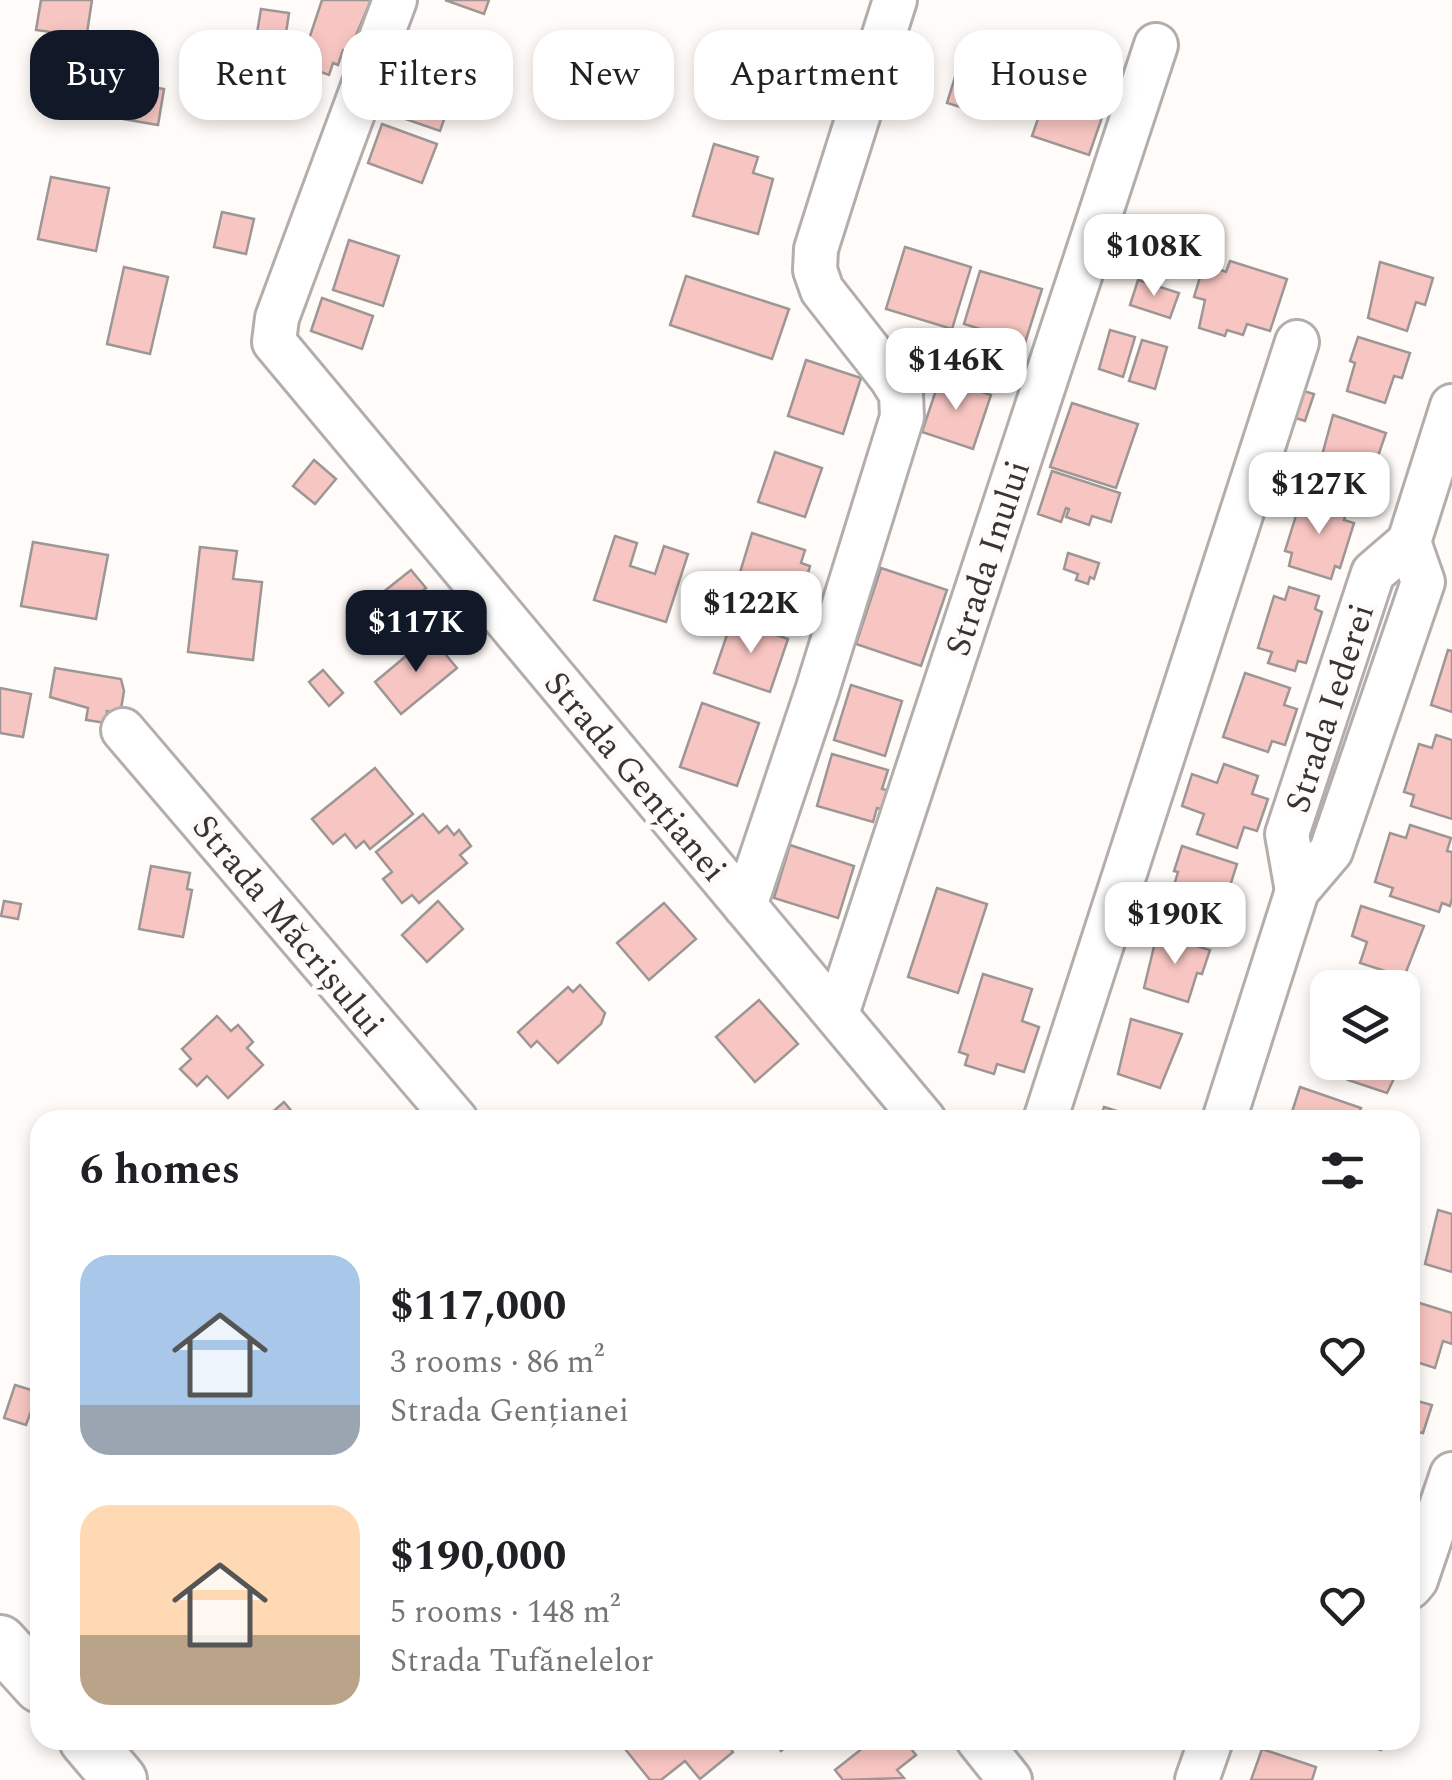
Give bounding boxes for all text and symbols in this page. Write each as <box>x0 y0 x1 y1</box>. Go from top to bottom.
chip: Buy <box>30 30 159 120</box>
chip: Rent <box>179 30 322 120</box>
chip: Filters <box>342 30 513 120</box>
chip: New <box>533 30 674 120</box>
chip: Apartment <box>694 30 934 120</box>
chip: House <box>954 30 1123 120</box>
pin: $108K <box>1084 214 1224 299</box>
text: $108K <box>1106 222 1202 271</box>
pin: $146K <box>886 328 1026 413</box>
text: $146K <box>908 336 1004 385</box>
pin: $127K <box>1249 452 1389 537</box>
street label: Strada Inului <box>932 454 1045 663</box>
text: $127K <box>1271 460 1367 509</box>
pin: $122K <box>681 571 821 656</box>
text: $122K <box>703 579 799 628</box>
pin: $117K <box>346 590 486 675</box>
street label: Strada Iederei <box>1272 597 1389 820</box>
text: $117K <box>368 598 464 647</box>
street label: Strada Gențianei <box>531 660 739 894</box>
street label: Strada Măcrișului <box>179 803 397 1049</box>
pin: $190K <box>1105 882 1245 967</box>
text: $190K <box>1127 890 1223 939</box>
map controls <box>1310 970 1420 1080</box>
button: layers <box>1310 970 1420 1080</box>
text: 6 homes <box>80 1139 240 1202</box>
icon: filters <box>1315 1143 1370 1198</box>
text: $117,000 <box>390 1275 566 1338</box>
icon: home <box>160 1295 280 1415</box>
icon: heart <box>1315 1328 1370 1383</box>
text: 3 rooms · 86 m² <box>390 1338 604 1387</box>
text: Strada Gențianei <box>390 1387 629 1436</box>
text: $190,000 <box>390 1525 566 1588</box>
icon: home <box>160 1545 280 1665</box>
icon: heart <box>1315 1578 1370 1633</box>
text: 5 rooms · 148 m² <box>390 1588 620 1637</box>
text: Strada Tufănelelor <box>390 1637 653 1686</box>

